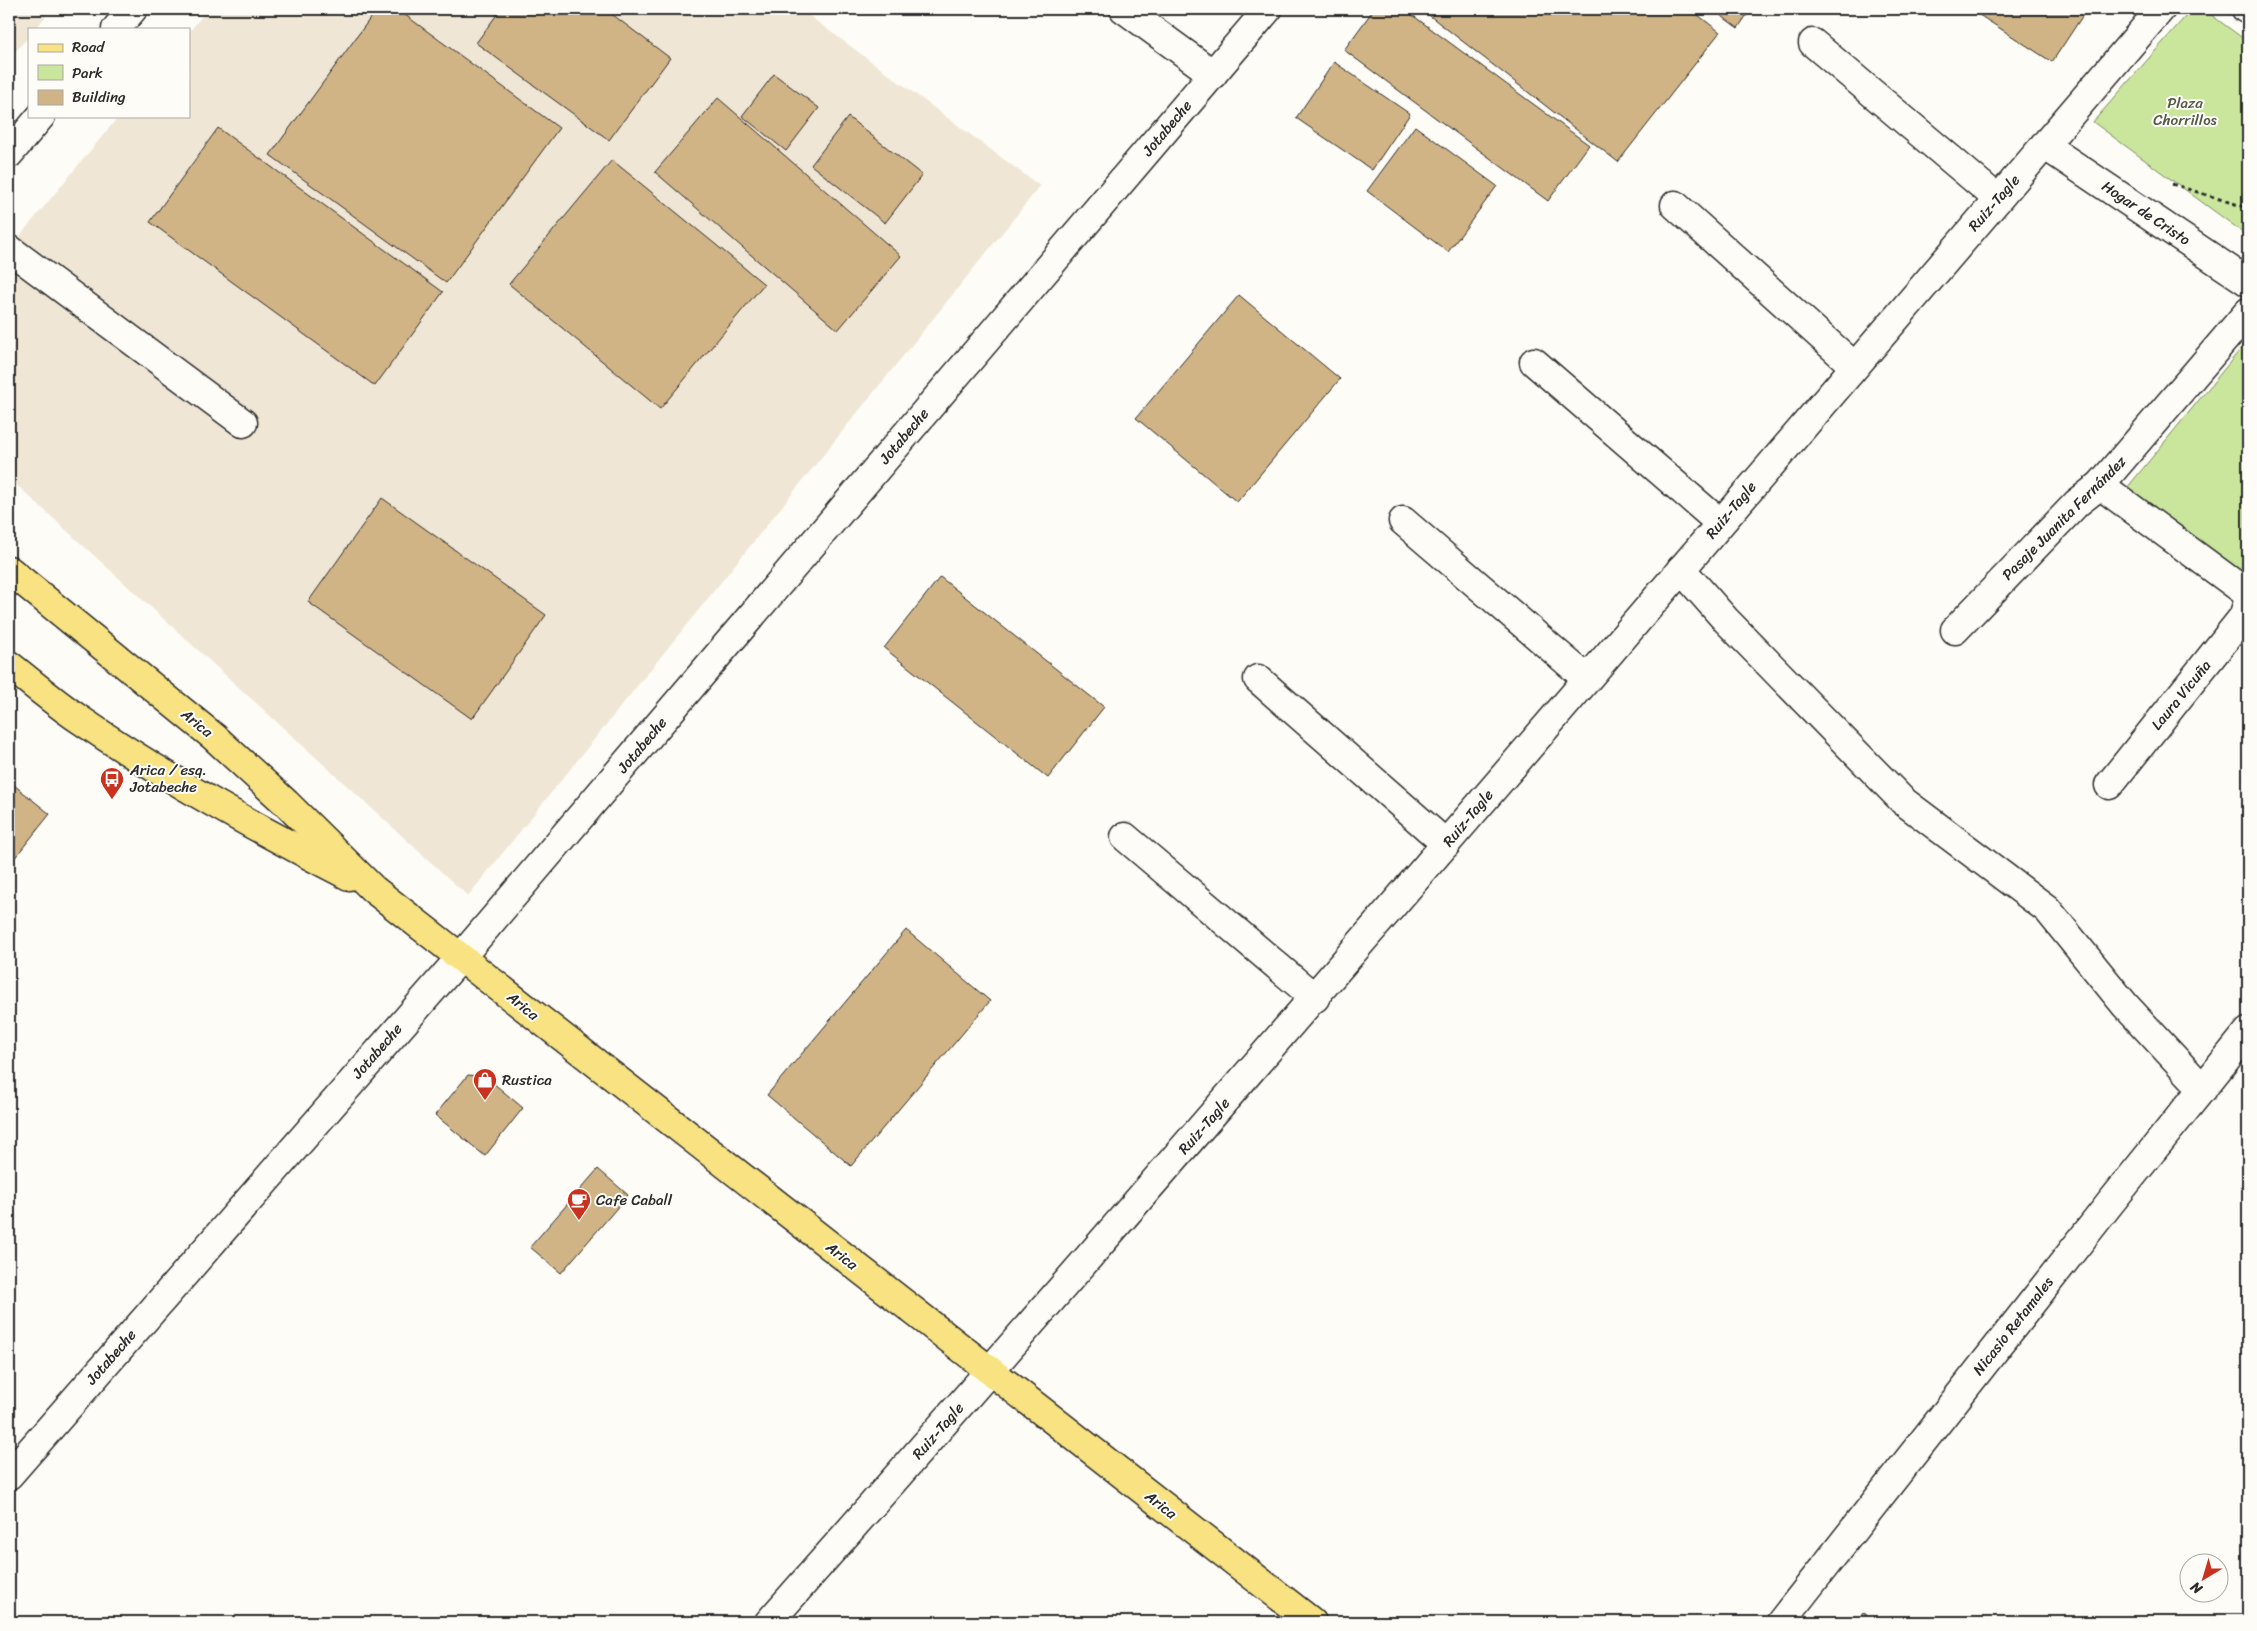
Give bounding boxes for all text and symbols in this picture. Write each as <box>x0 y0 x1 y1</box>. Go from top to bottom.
legend <box>28 28 190 118</box>
text: Road <box>72 34 105 60</box>
text: Park <box>72 60 103 86</box>
text: Building <box>72 84 126 110</box>
park label: Plaza Chorrillos <box>2153 90 2218 133</box>
street label: Jotabeche <box>1135 94 1199 163</box>
street label: Ruiz-Tagle <box>1962 168 2027 238</box>
street label: Hogar de Cristo <box>2096 174 2196 253</box>
street label: Jotabeche <box>872 402 936 471</box>
street label: Pasaje Juanita Fernández <box>1995 449 2133 587</box>
street label: Ruiz-Tagle <box>1699 475 1763 545</box>
street label: Laura Vicuña <box>2144 654 2218 736</box>
street label: Arica <box>174 701 219 744</box>
street label: Jotabeche <box>610 711 674 780</box>
place label: Arica / esq. Jotabeche <box>129 757 207 800</box>
bus stop icon: Arica / esq. Jotabeche <box>99 766 125 800</box>
street label: Ruiz-Tagle <box>1436 783 1500 853</box>
street label: Arica <box>500 984 545 1027</box>
street label: Jotabeche <box>345 1017 409 1086</box>
shop icon: Rustica <box>472 1067 498 1101</box>
place label: Rustica <box>502 1067 552 1093</box>
street label: Ruiz-Tagle <box>1172 1091 1237 1161</box>
cafe icon: Cafe Caball <box>566 1187 592 1221</box>
place label: Cafe Caball <box>596 1187 673 1213</box>
street label: Arica <box>819 1234 864 1277</box>
street label: Nicasio Retamales <box>1966 1270 2061 1381</box>
street label: Jotabeche <box>79 1323 143 1392</box>
street label: Ruiz-Tagle <box>906 1396 971 1466</box>
street label: Arica <box>1138 1483 1183 1526</box>
north arrow <box>2180 1554 2230 1604</box>
text: N <box>2185 1575 2209 1601</box>

